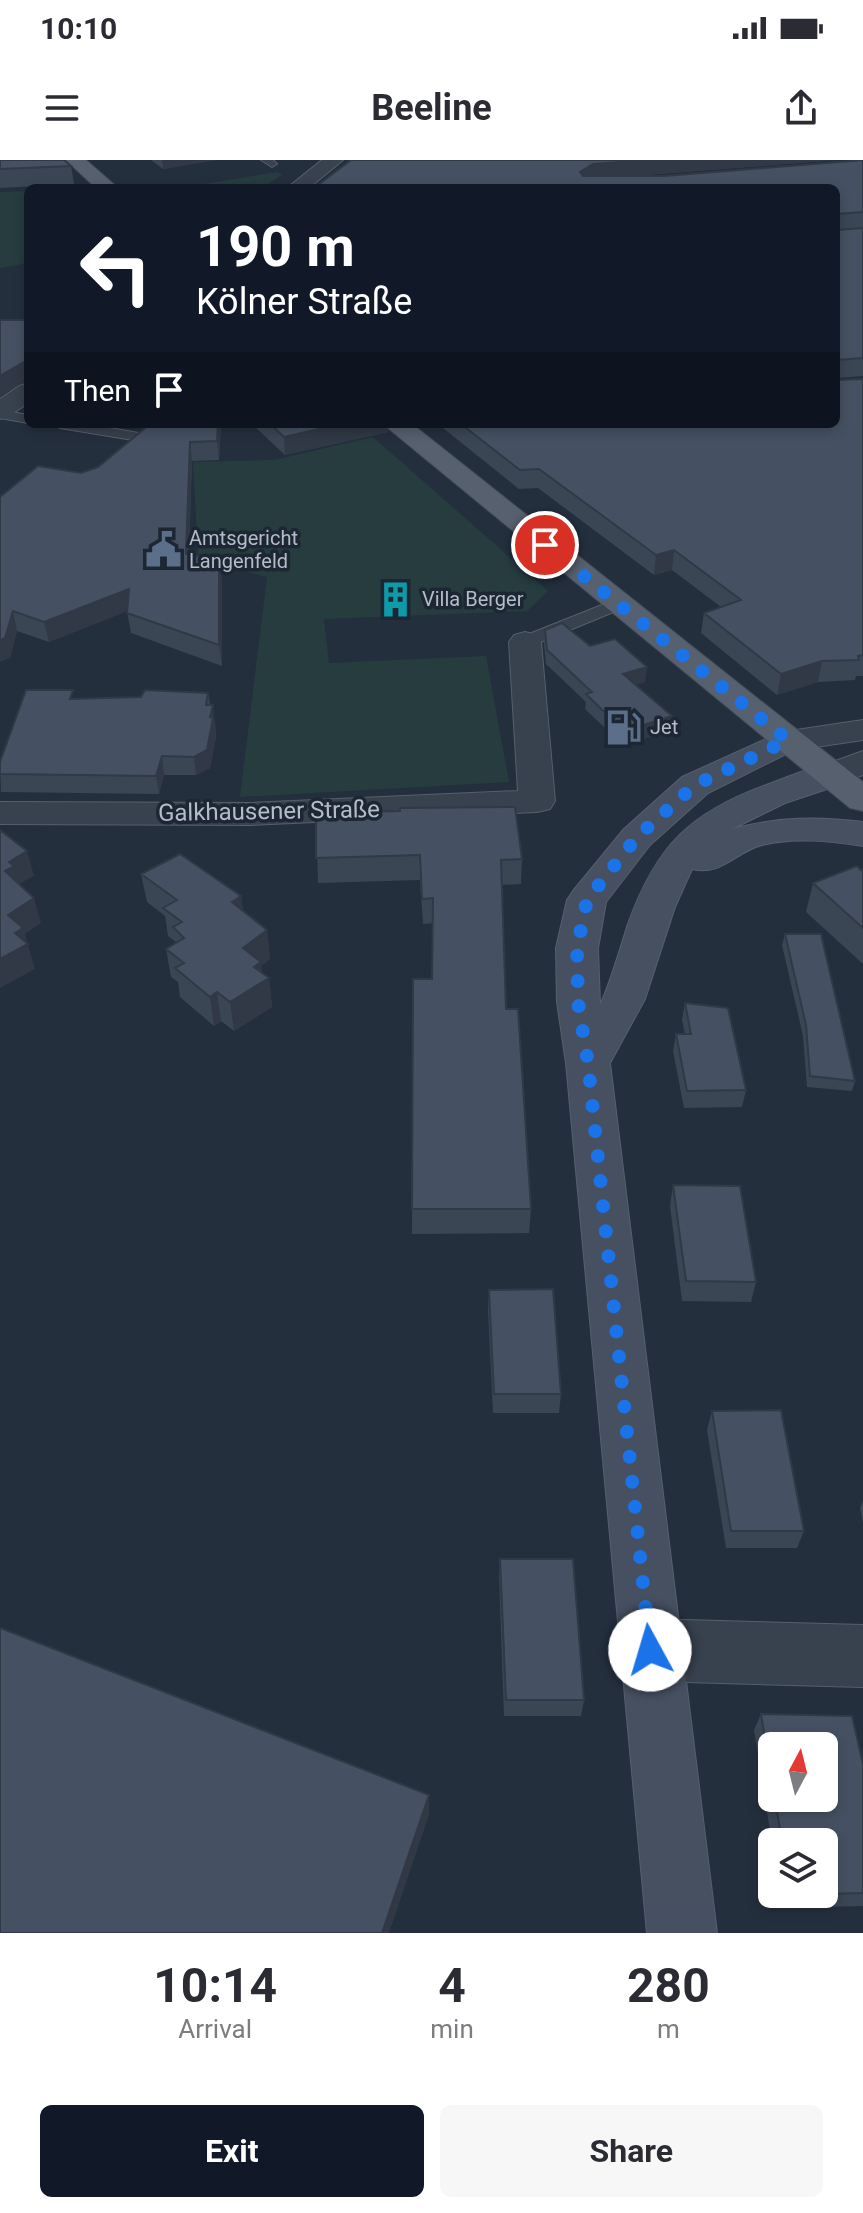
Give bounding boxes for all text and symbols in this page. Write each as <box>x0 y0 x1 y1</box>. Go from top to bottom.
text: 10:10 <box>40 11 117 46</box>
icon: menu <box>40 86 84 130</box>
icon: share <box>779 86 823 130</box>
text: Beeline <box>371 87 492 129</box>
text: 190 m <box>196 214 355 280</box>
icon: left <box>64 216 168 320</box>
text: Kölner Straße <box>196 281 412 323</box>
icon: arrive <box>147 368 191 412</box>
text: Then <box>64 373 131 408</box>
pin <box>511 511 579 579</box>
icon: arrive <box>523 523 567 567</box>
place label: Amtsgericht Langenfeld <box>189 526 298 573</box>
public building icon: Amtsgericht Langenfeld <box>144 530 182 568</box>
building icon: Villa Berger <box>377 580 415 618</box>
place label: Villa Berger <box>422 587 524 611</box>
fuel station icon: Jet <box>605 708 643 746</box>
place label: Jet <box>650 715 678 739</box>
street label: Galkhausener Straße <box>158 795 380 827</box>
position arrow <box>608 1608 692 1692</box>
north arrow <box>758 1732 838 1812</box>
map controls <box>758 1732 838 1908</box>
button: layers <box>758 1828 838 1908</box>
text: 10:14 <box>153 1957 277 2014</box>
text: 4 <box>438 1957 466 2014</box>
text: 280 <box>627 1957 710 2014</box>
text: Arrival <box>178 2014 252 2044</box>
text: min <box>430 2014 474 2044</box>
text: m <box>657 2014 680 2044</box>
button: Exit <box>40 2105 424 2197</box>
button: Share <box>440 2105 823 2197</box>

